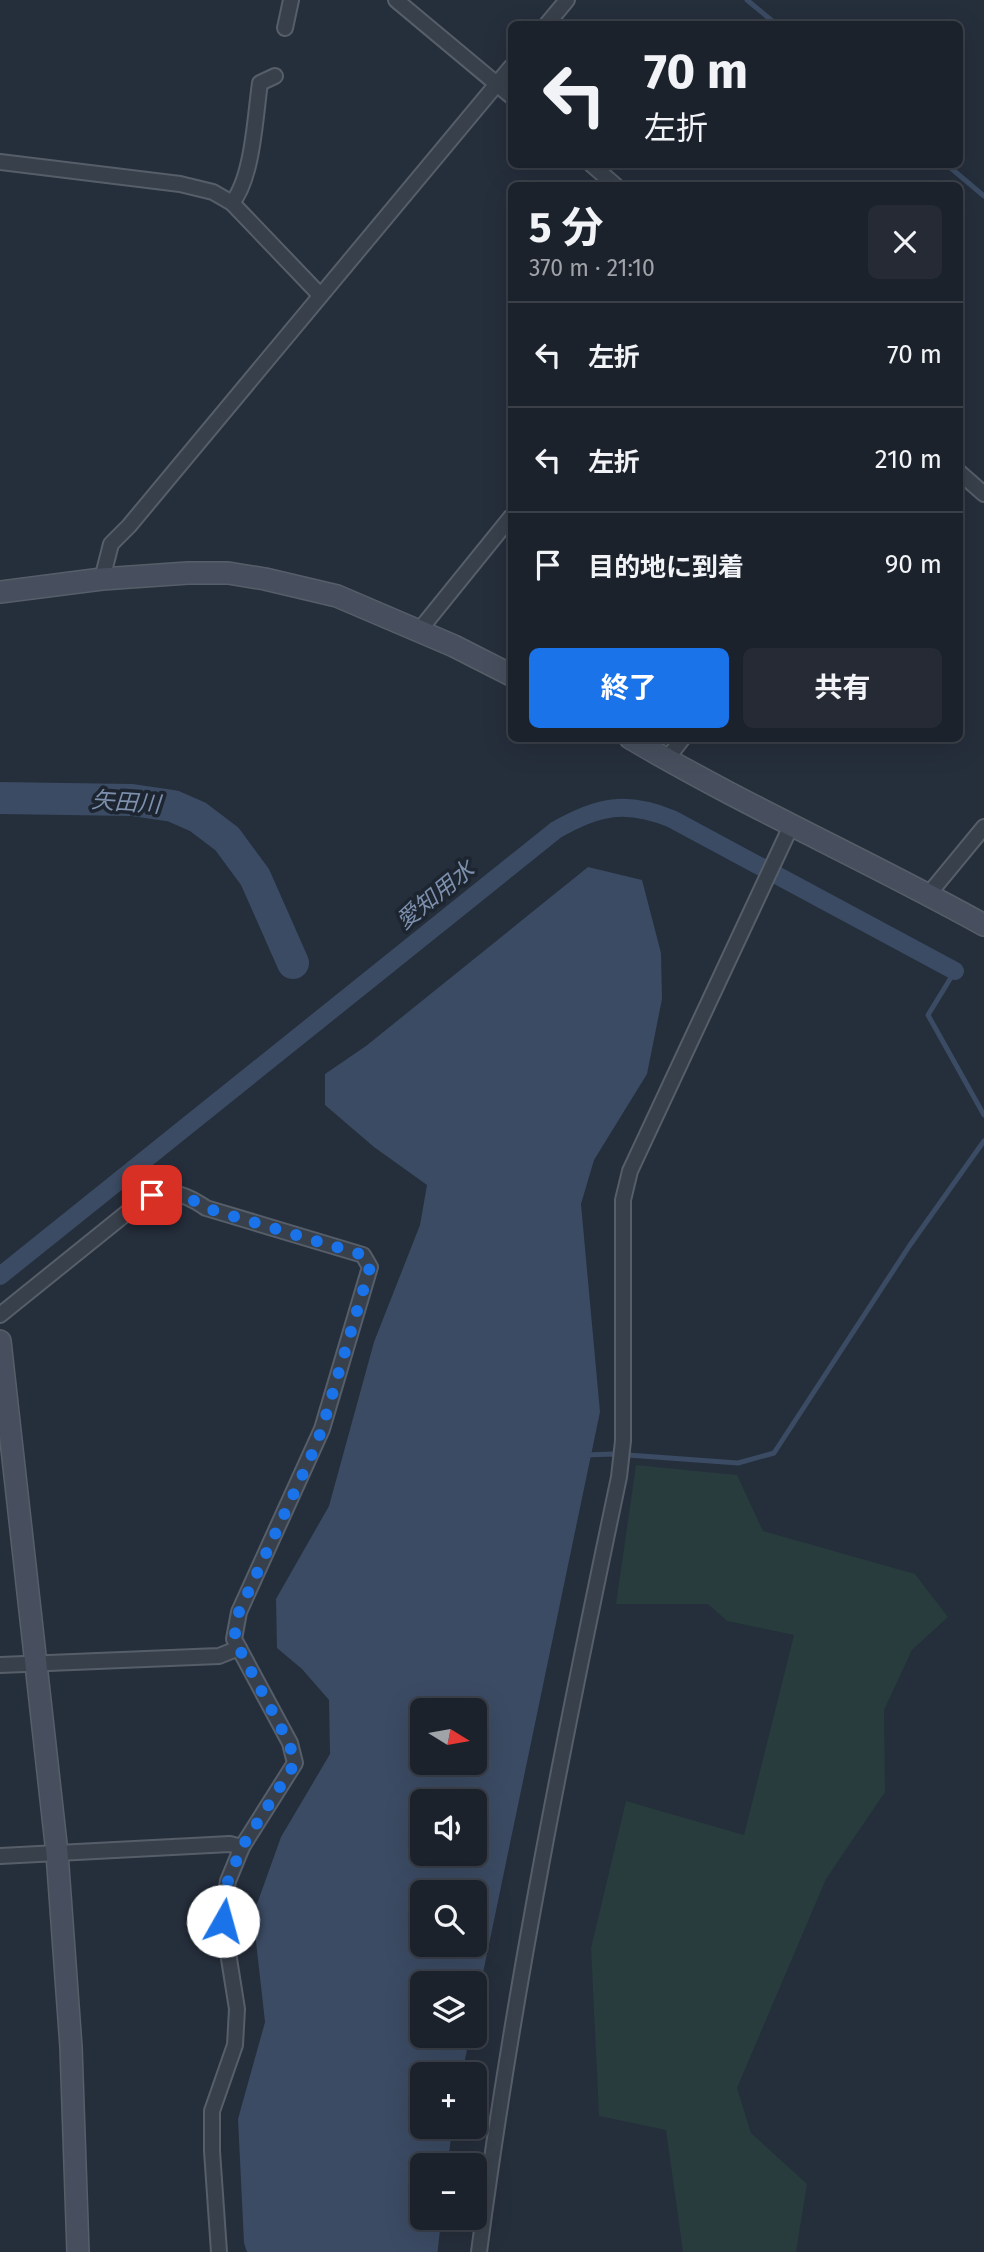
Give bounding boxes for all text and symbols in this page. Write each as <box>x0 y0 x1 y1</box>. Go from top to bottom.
text: 70 m <box>644 42 748 101</box>
icon: left <box>529 49 620 140</box>
text: 左折 <box>644 109 708 147</box>
text: 5 分 <box>529 203 603 253</box>
button: close <box>868 205 942 279</box>
text: 370 m · 21:10 <box>529 254 655 282</box>
icon: left <box>529 336 567 374</box>
text: 70 m <box>887 339 942 370</box>
text: 左折 <box>588 342 640 373</box>
icon: left <box>529 441 567 479</box>
text: 210 m <box>875 444 942 475</box>
text: 左折 <box>588 447 640 478</box>
icon: arrive <box>529 546 567 584</box>
text: 90 m <box>885 549 942 580</box>
text: 目的地に到着 <box>588 552 744 583</box>
button: 終了 <box>529 648 729 728</box>
button: 共有 <box>743 648 942 728</box>
water label: 矢田川 <box>91 786 164 819</box>
water label: 愛知用水 <box>390 853 482 935</box>
pin <box>122 1165 182 1225</box>
icon: arrive <box>133 1176 171 1214</box>
north arrow <box>410 1698 486 1774</box>
map controls <box>410 1698 487 2230</box>
button: sound <box>410 1789 487 1866</box>
button: search <box>410 1880 487 1957</box>
position arrow <box>186 1884 260 1958</box>
button: layers <box>410 1971 487 2048</box>
button: + <box>410 2062 487 2139</box>
button: − <box>410 2153 487 2230</box>

